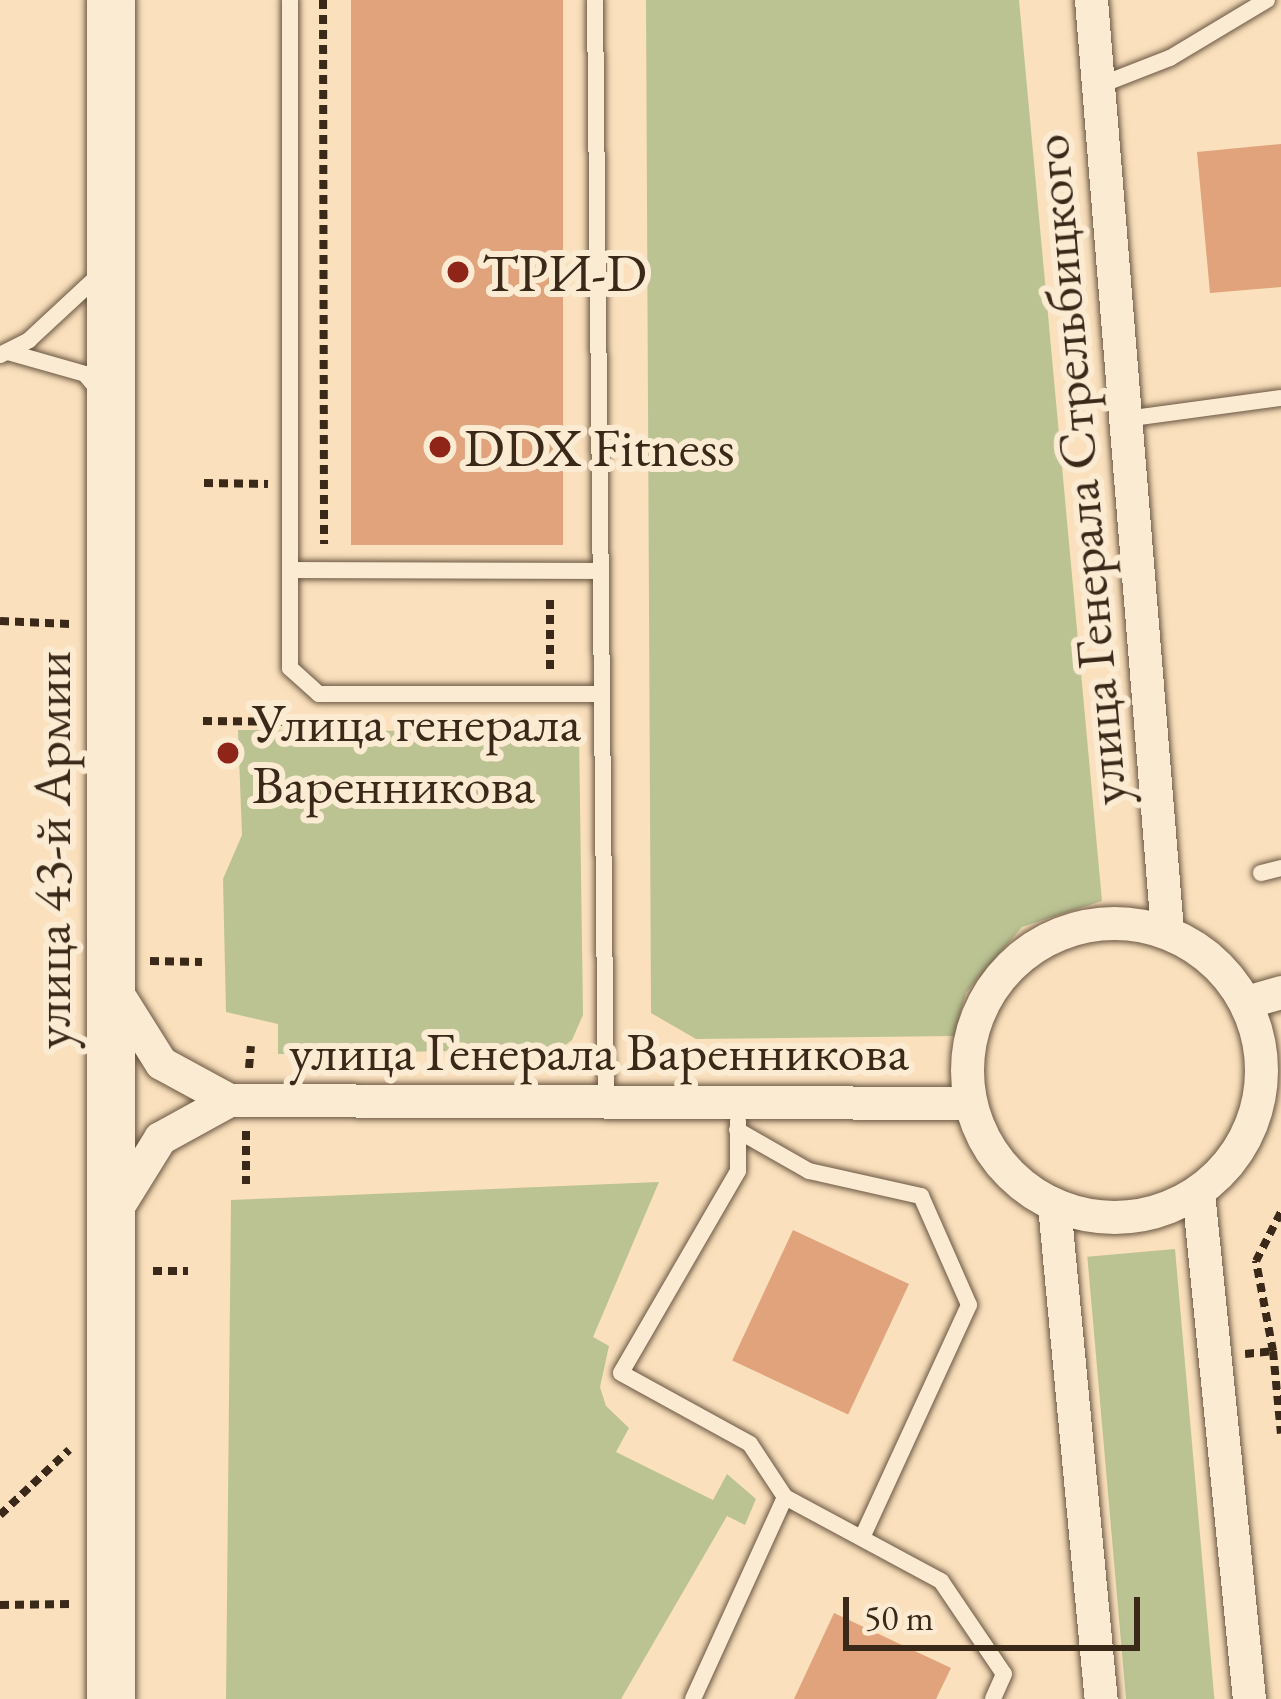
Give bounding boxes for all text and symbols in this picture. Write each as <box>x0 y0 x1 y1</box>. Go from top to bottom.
street label: улица Генерала Стрельбицкого <box>1016 132 1140 808</box>
place label: ТРИ-D <box>482 240 647 304</box>
marker: ТРИ-D <box>445 259 471 285</box>
place label: DDX Fitness <box>464 415 735 479</box>
marker: DDX Fitness <box>427 434 453 460</box>
street label: улица 43-й Армии <box>19 651 83 1049</box>
place label: Улица генерала Варенникова <box>252 690 581 816</box>
marker: Улица генерала Варенникова <box>215 740 241 766</box>
street label: улица Генерала Варенникова <box>289 1019 909 1083</box>
scale bar <box>849 1573 1146 1647</box>
text: 50 m <box>864 1594 934 1641</box>

